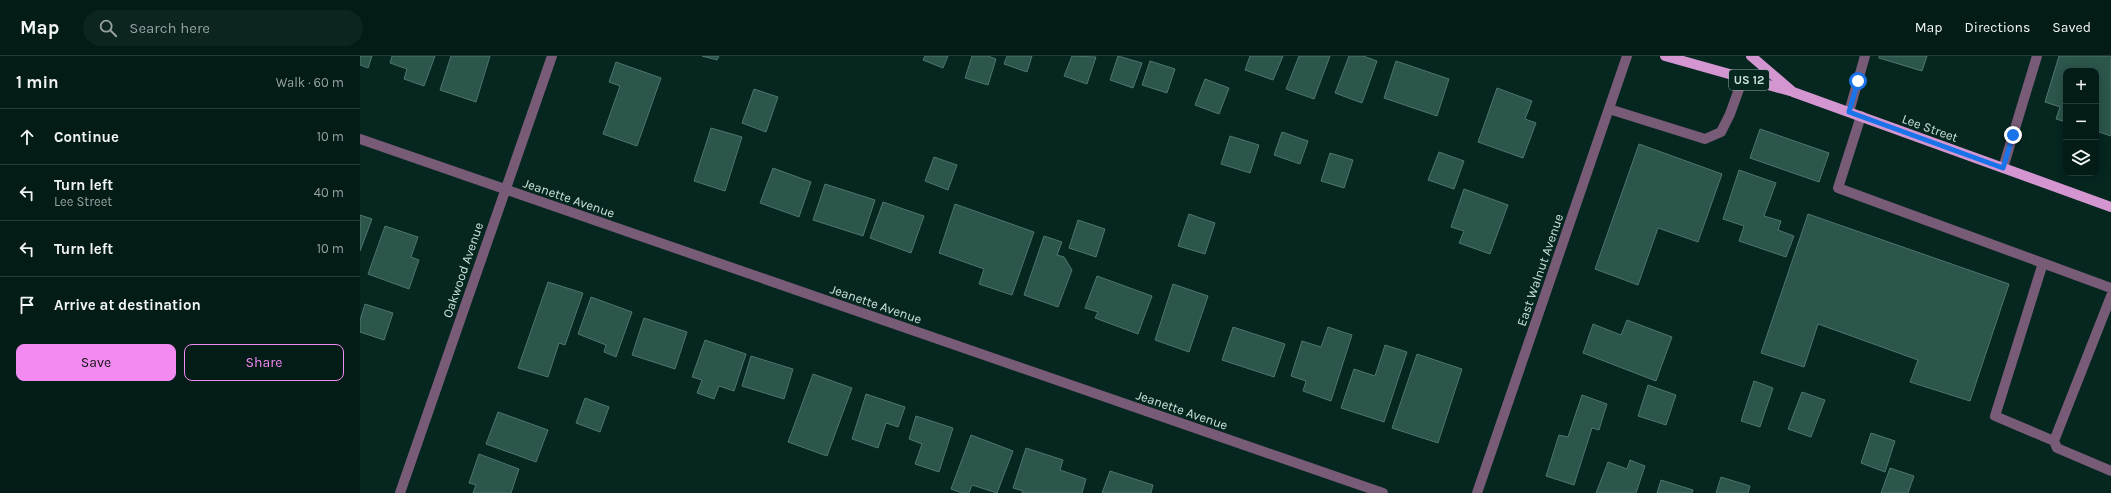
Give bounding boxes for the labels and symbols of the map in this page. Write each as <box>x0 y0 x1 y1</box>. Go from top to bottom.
road number: US 12 <box>1729 70 1769 90</box>
route start <box>1849 72 1867 90</box>
street label: Lee Street <box>1900 111 1960 145</box>
route end <box>2004 126 2022 144</box>
street label: Jeanette Avenue <box>521 175 617 221</box>
street label: East Walnut Avenue <box>1514 212 1566 328</box>
street label: Oakwood Avenue <box>440 220 486 320</box>
street label: Jeanette Avenue <box>828 281 924 327</box>
street label: Jeanette Avenue <box>1134 387 1230 433</box>

